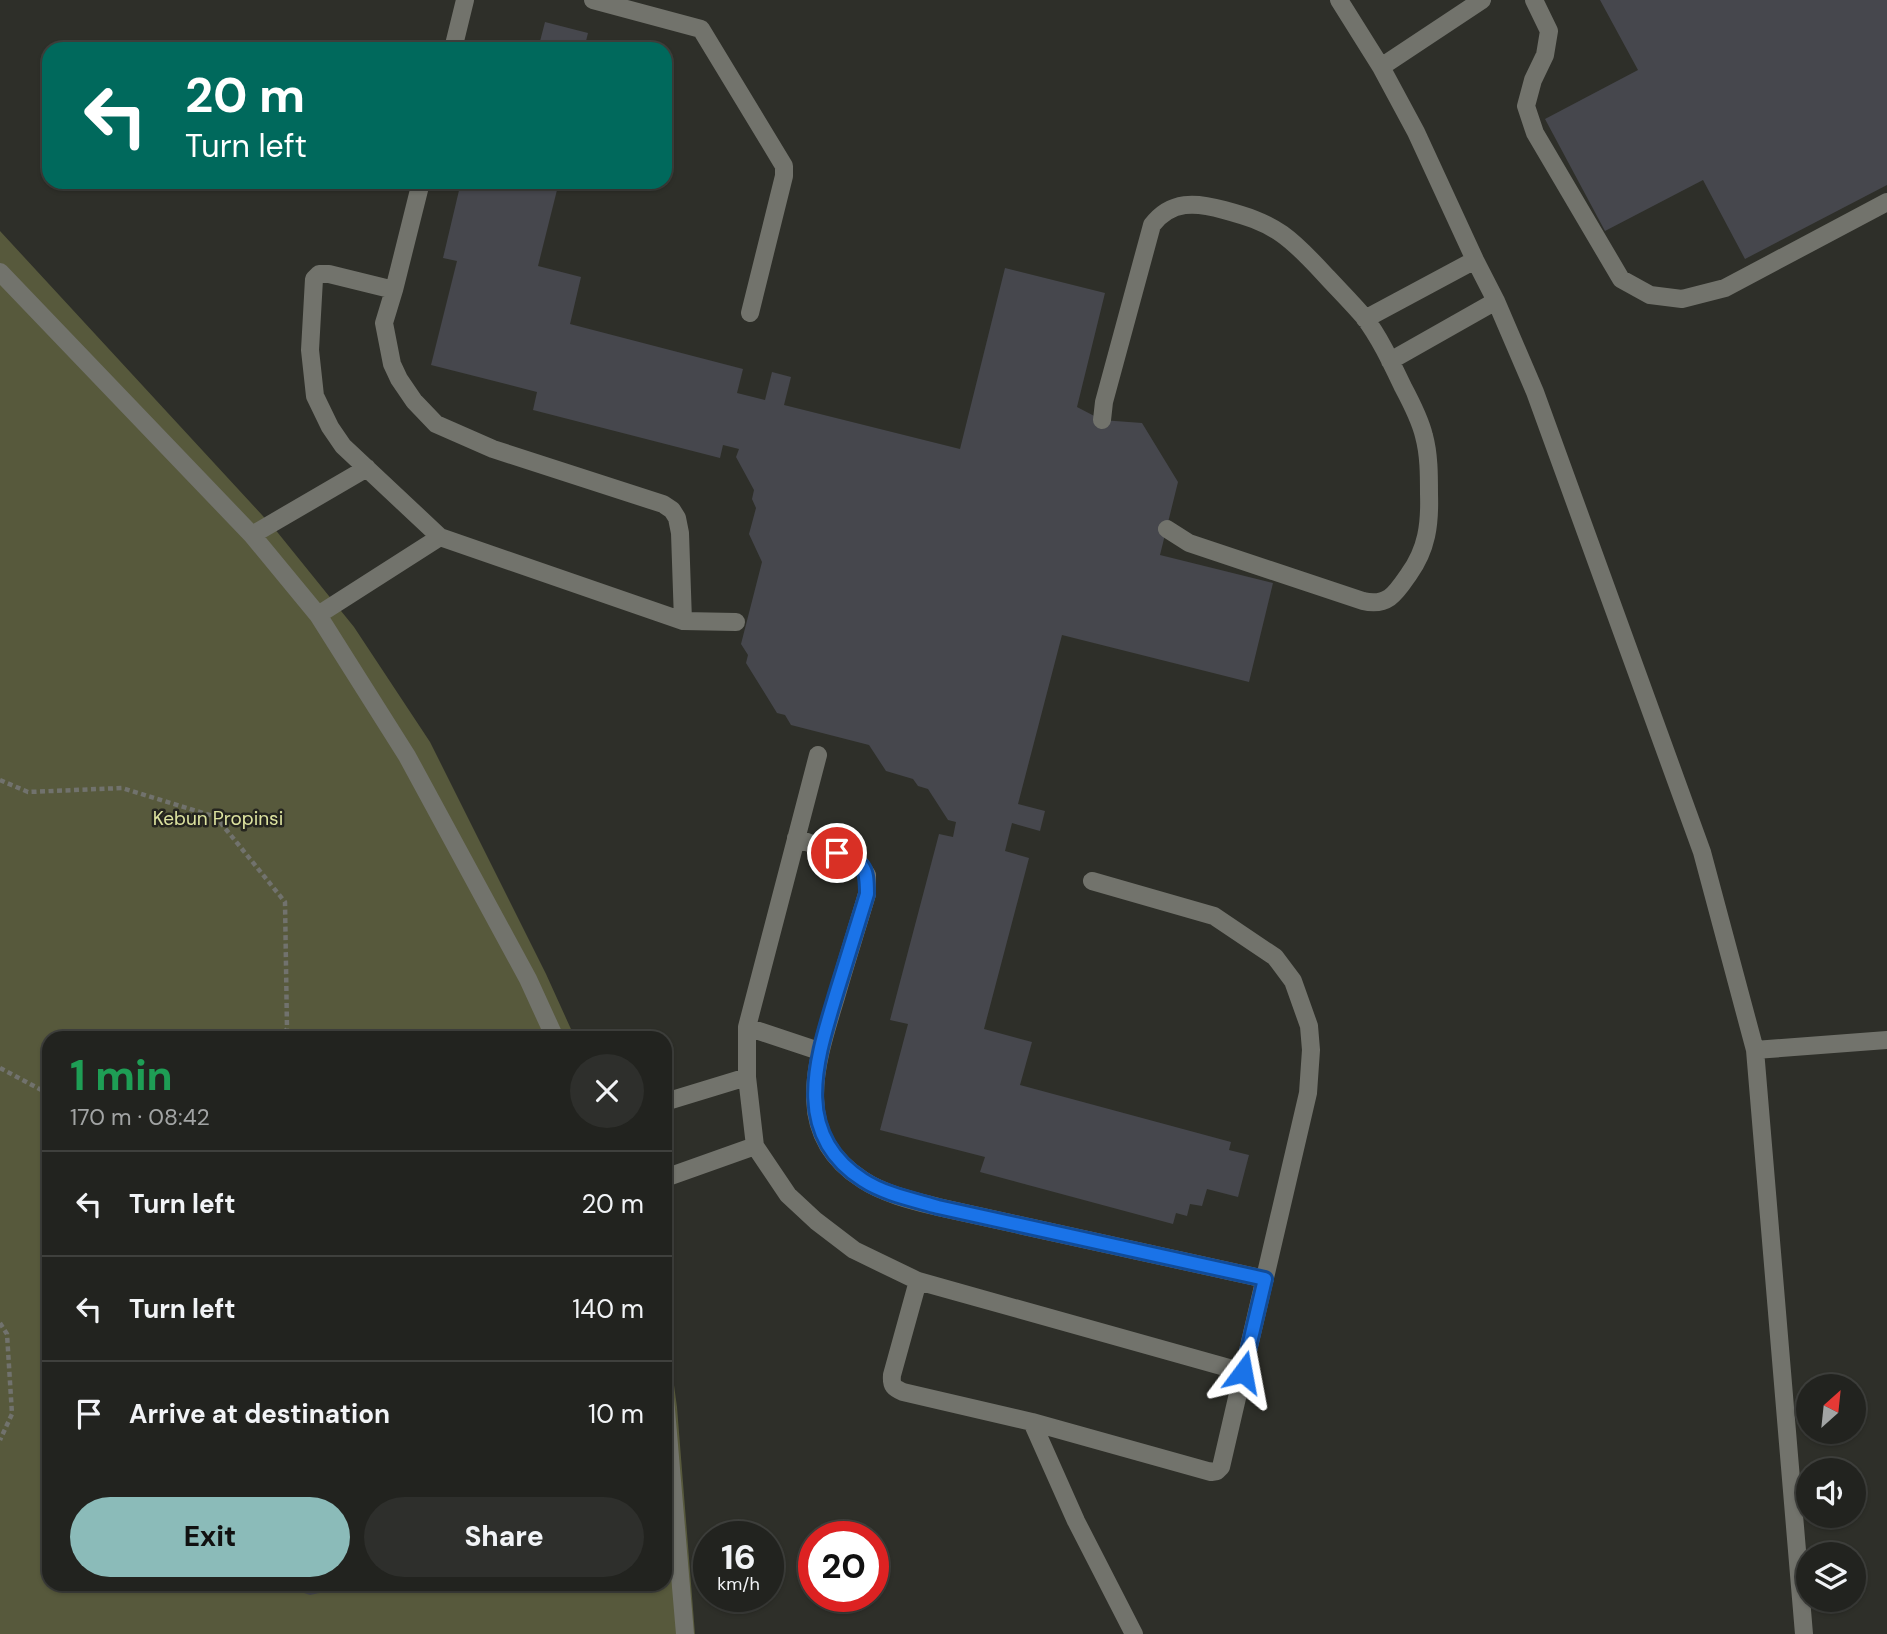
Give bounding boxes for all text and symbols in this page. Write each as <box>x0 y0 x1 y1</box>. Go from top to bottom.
text: 20 m <box>185 63 305 127</box>
icon: left <box>70 70 161 161</box>
text: Turn left <box>185 125 307 167</box>
park label: Kebun Propinsi <box>153 806 283 831</box>
pin <box>807 823 867 883</box>
icon: arrive <box>818 834 856 872</box>
text: 1 min <box>70 1048 173 1103</box>
button: close <box>570 1054 644 1128</box>
text: 170 m · 08:42 <box>70 1102 210 1132</box>
icon: left <box>70 1185 108 1223</box>
text: Turn left <box>129 1187 236 1221</box>
text: 20 m <box>581 1187 644 1221</box>
icon: left <box>70 1290 108 1328</box>
text: Turn left <box>129 1292 236 1326</box>
text: 140 m <box>572 1292 644 1326</box>
position arrow <box>1206 1335 1280 1409</box>
north arrow <box>1796 1374 1866 1444</box>
map controls <box>1796 1374 1866 1612</box>
icon: arrive <box>70 1395 108 1433</box>
text: Arrive at destination <box>129 1397 390 1431</box>
text: 10 m <box>588 1397 644 1431</box>
button: sound <box>1796 1458 1866 1528</box>
button: Exit <box>70 1497 350 1577</box>
button: Share <box>364 1497 644 1577</box>
speed limit sign: 20 <box>798 1521 889 1612</box>
text: 16 <box>721 1534 756 1580</box>
button: layers <box>1796 1542 1866 1612</box>
text: km/h <box>717 1572 760 1596</box>

